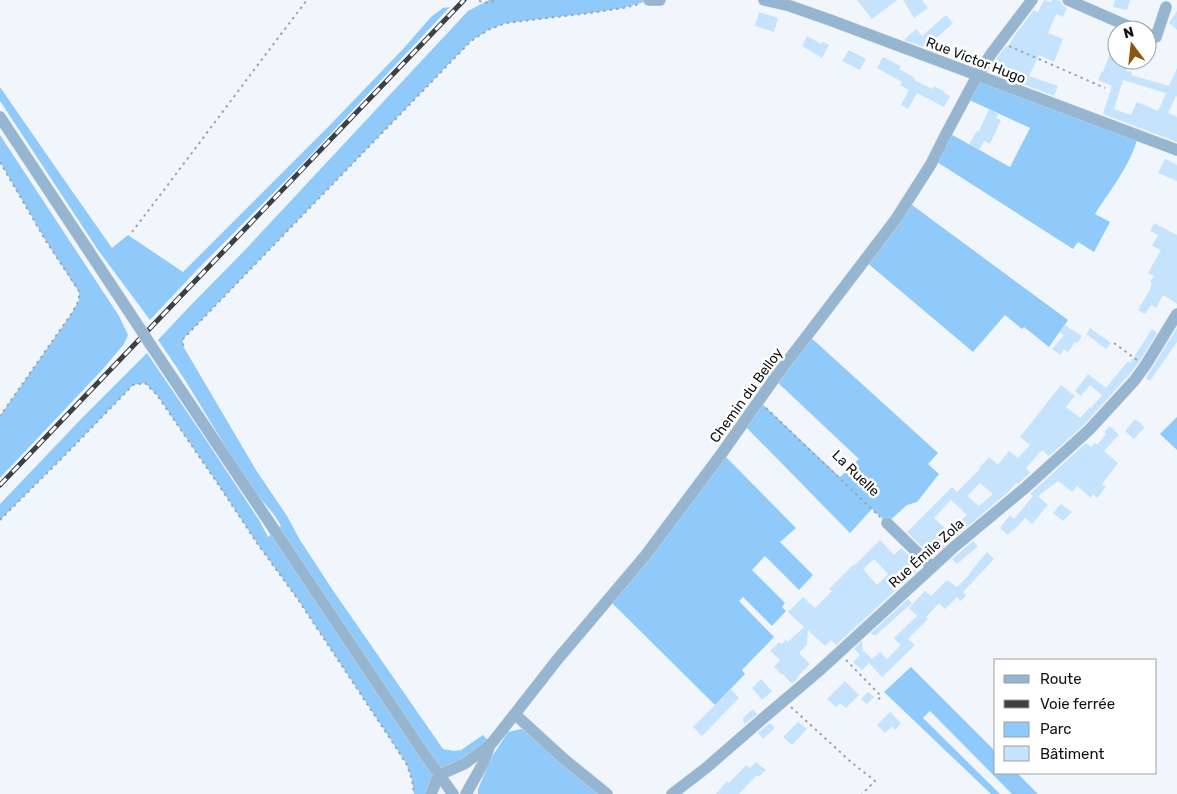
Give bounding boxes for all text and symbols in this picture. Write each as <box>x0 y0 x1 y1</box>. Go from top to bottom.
north arrow <box>1107 20 1157 70</box>
text: N <box>1122 23 1136 42</box>
street label: Rue Victor Hugo <box>924 34 1028 87</box>
street label: Chemin du Belloy <box>706 344 787 446</box>
street label: La Ruelle <box>828 447 883 500</box>
street label: Rue Émile Zola <box>885 514 967 592</box>
legend <box>994 659 1157 774</box>
text: Route <box>1040 670 1082 688</box>
text: Voie ferrée <box>1040 695 1115 713</box>
text: Parc <box>1040 720 1072 738</box>
text: Bâtiment <box>1040 745 1104 763</box>

